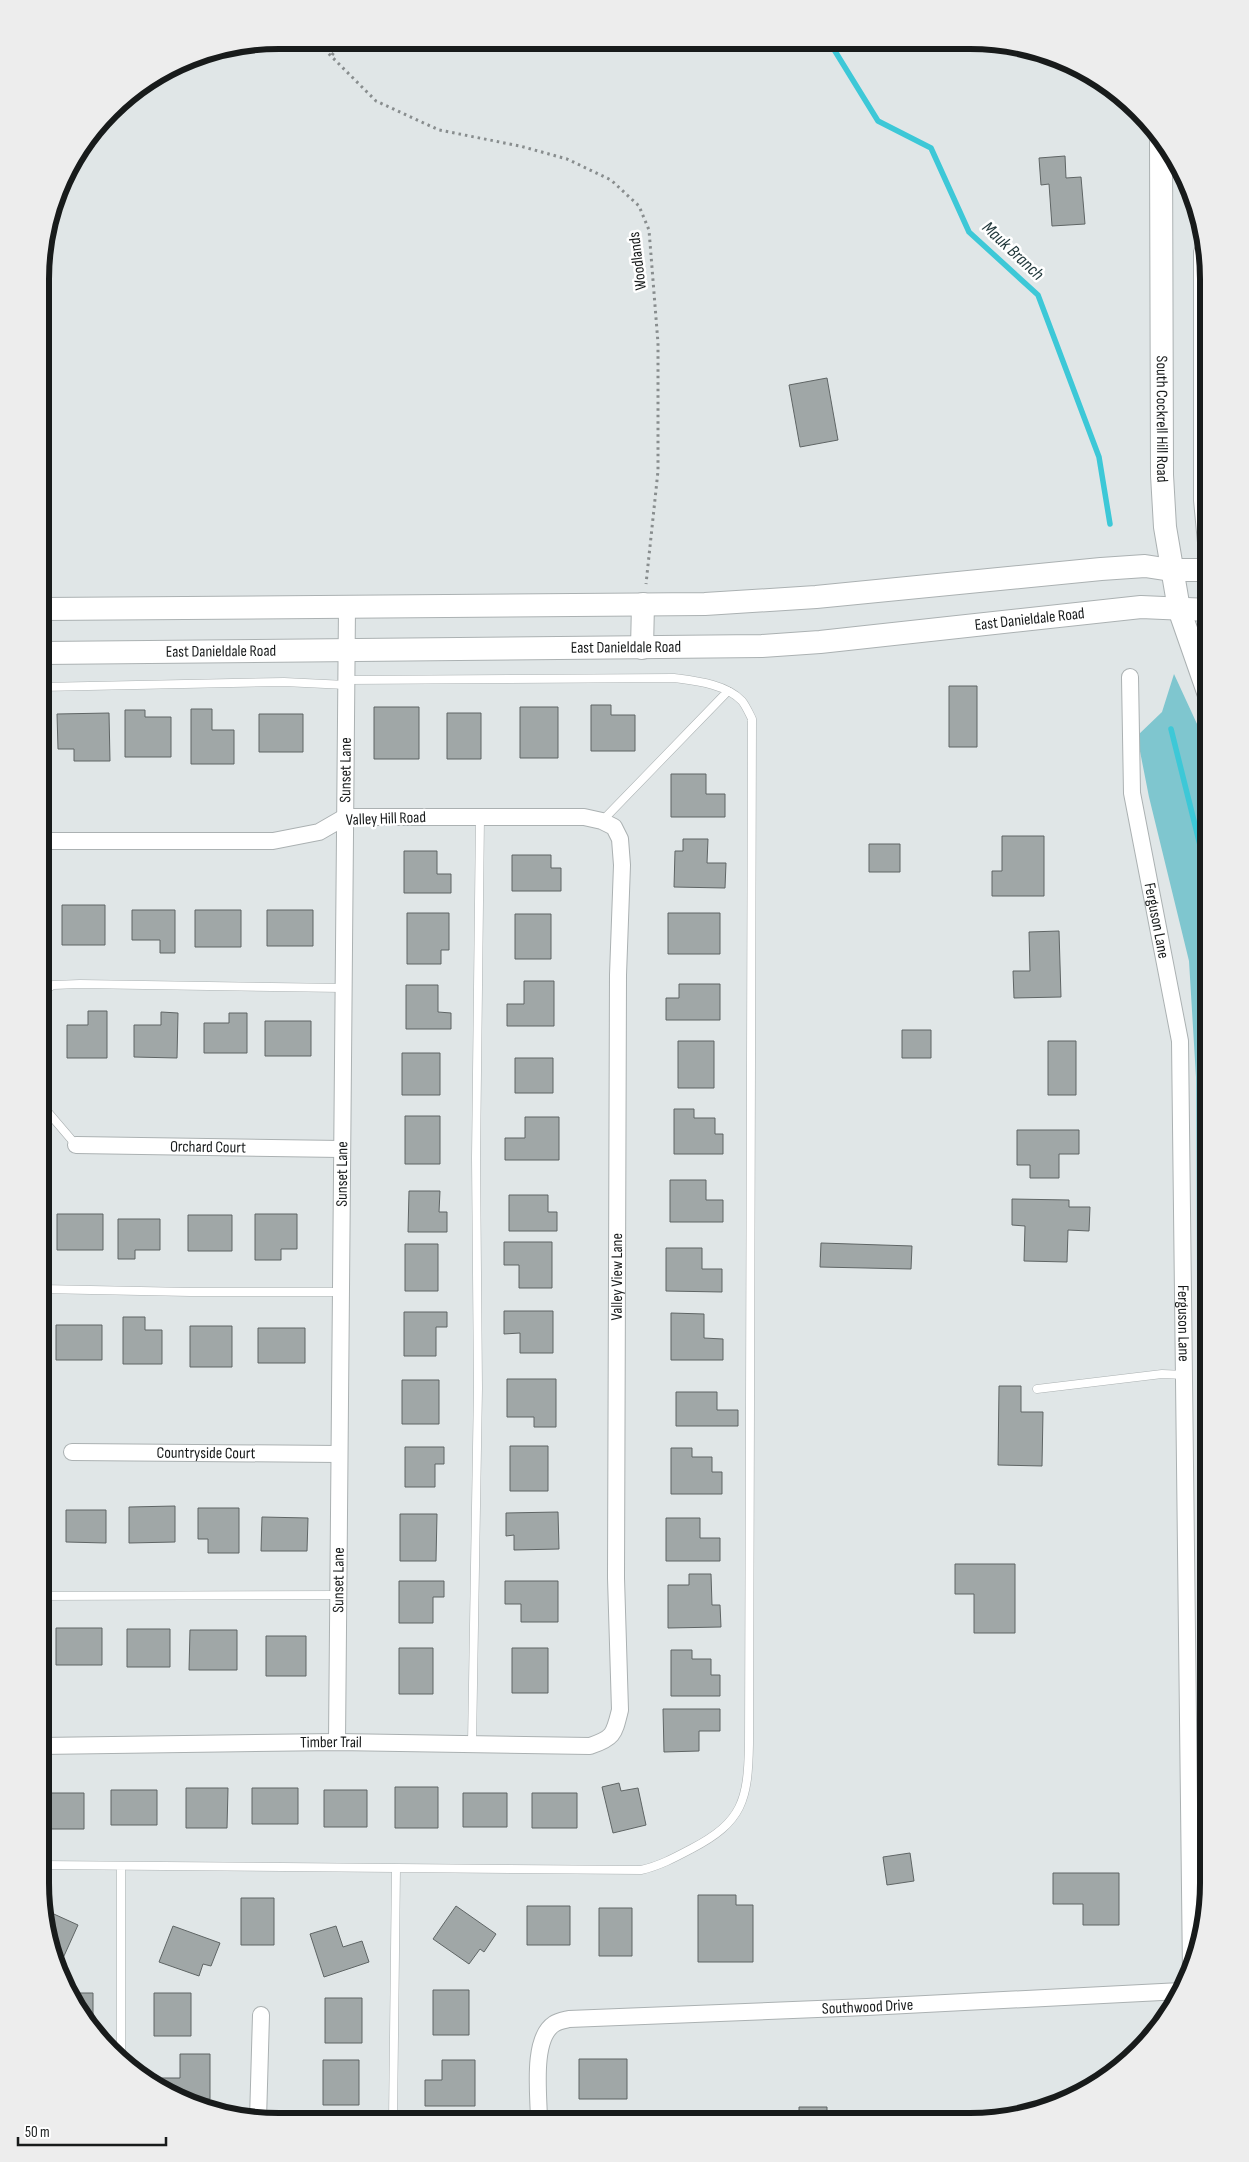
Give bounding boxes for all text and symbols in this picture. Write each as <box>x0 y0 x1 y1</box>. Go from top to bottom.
water label: Mauk Branch <box>978 217 1049 285</box>
street label: Woodlands <box>625 231 651 291</box>
street label: South Cockrell Hill Road <box>1152 356 1172 483</box>
street label: East Danieldale Road <box>974 604 1086 635</box>
street label: East Danieldale Road <box>571 637 681 657</box>
street label: East Danieldale Road <box>166 641 276 661</box>
street label: Sunset Lane <box>336 737 355 803</box>
street label: Valley Hill Road <box>346 808 426 830</box>
street label: Ferguson Lane <box>1140 881 1173 960</box>
street label: Orchard Court <box>170 1137 246 1157</box>
street label: Sunset Lane <box>332 1141 352 1207</box>
street label: Valley View Lane <box>607 1233 627 1321</box>
street label: Ferguson Lane <box>1173 1285 1193 1362</box>
street label: Countryside Court <box>157 1443 256 1463</box>
street label: Sunset Lane <box>329 1547 348 1613</box>
street label: Timber Trail <box>300 1732 362 1752</box>
street label: Southwood Drive <box>821 1995 914 2018</box>
scale bar <box>18 2114 165 2146</box>
text: 50 m <box>25 2123 50 2142</box>

